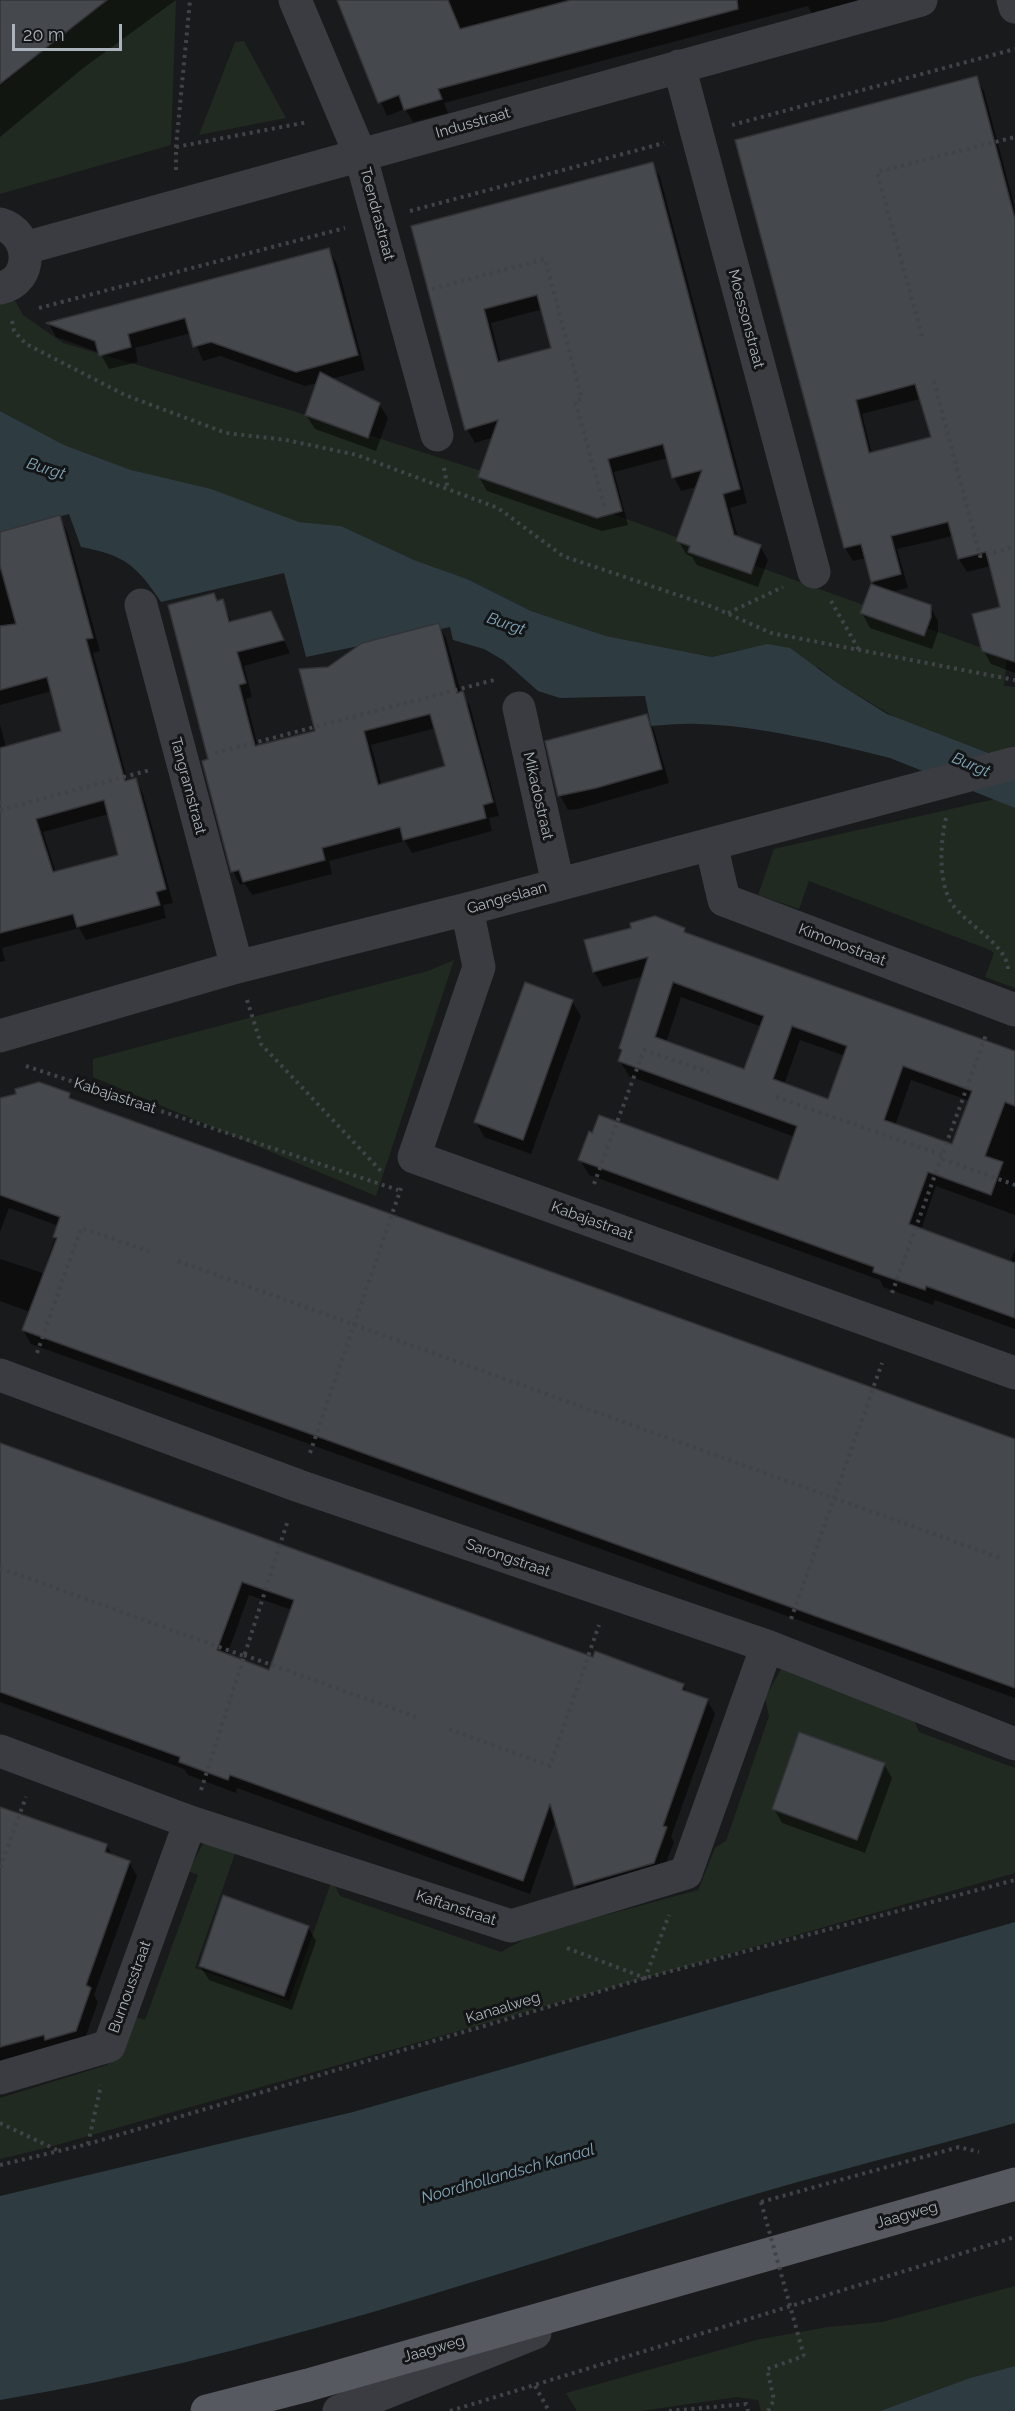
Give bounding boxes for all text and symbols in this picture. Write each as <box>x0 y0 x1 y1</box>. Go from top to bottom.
scale bar <box>15 12 124 50</box>
text: 20 m <box>23 24 65 45</box>
street label: Indusstraat <box>434 104 512 142</box>
street label: Toendrastraat <box>356 166 398 262</box>
street label: Moessonstraat <box>724 268 768 370</box>
water label: Burgt <box>24 454 68 484</box>
water label: Burgt <box>484 609 528 639</box>
street label: Tangramstraat <box>166 735 210 837</box>
water label: Burgt <box>949 749 993 781</box>
street label: Mikadostraat <box>519 750 557 842</box>
street label: Gangeslaan <box>465 878 549 918</box>
street label: Kimonostraat <box>796 920 888 970</box>
street label: Kabajastraat <box>72 1074 158 1118</box>
street label: Kabajastraat <box>549 1198 635 1244</box>
street label: Sarongstraat <box>463 1535 553 1581</box>
street label: Kaftanstraat <box>414 1887 498 1929</box>
street label: Burnousstraat <box>105 1938 155 2036</box>
street label: Kanaalweg <box>464 1988 542 2028</box>
water label: Noordhollandsch Kanaal <box>419 2140 597 2208</box>
street label: Jaagweg <box>874 2198 940 2232</box>
street label: Jaagweg <box>401 2332 467 2366</box>

